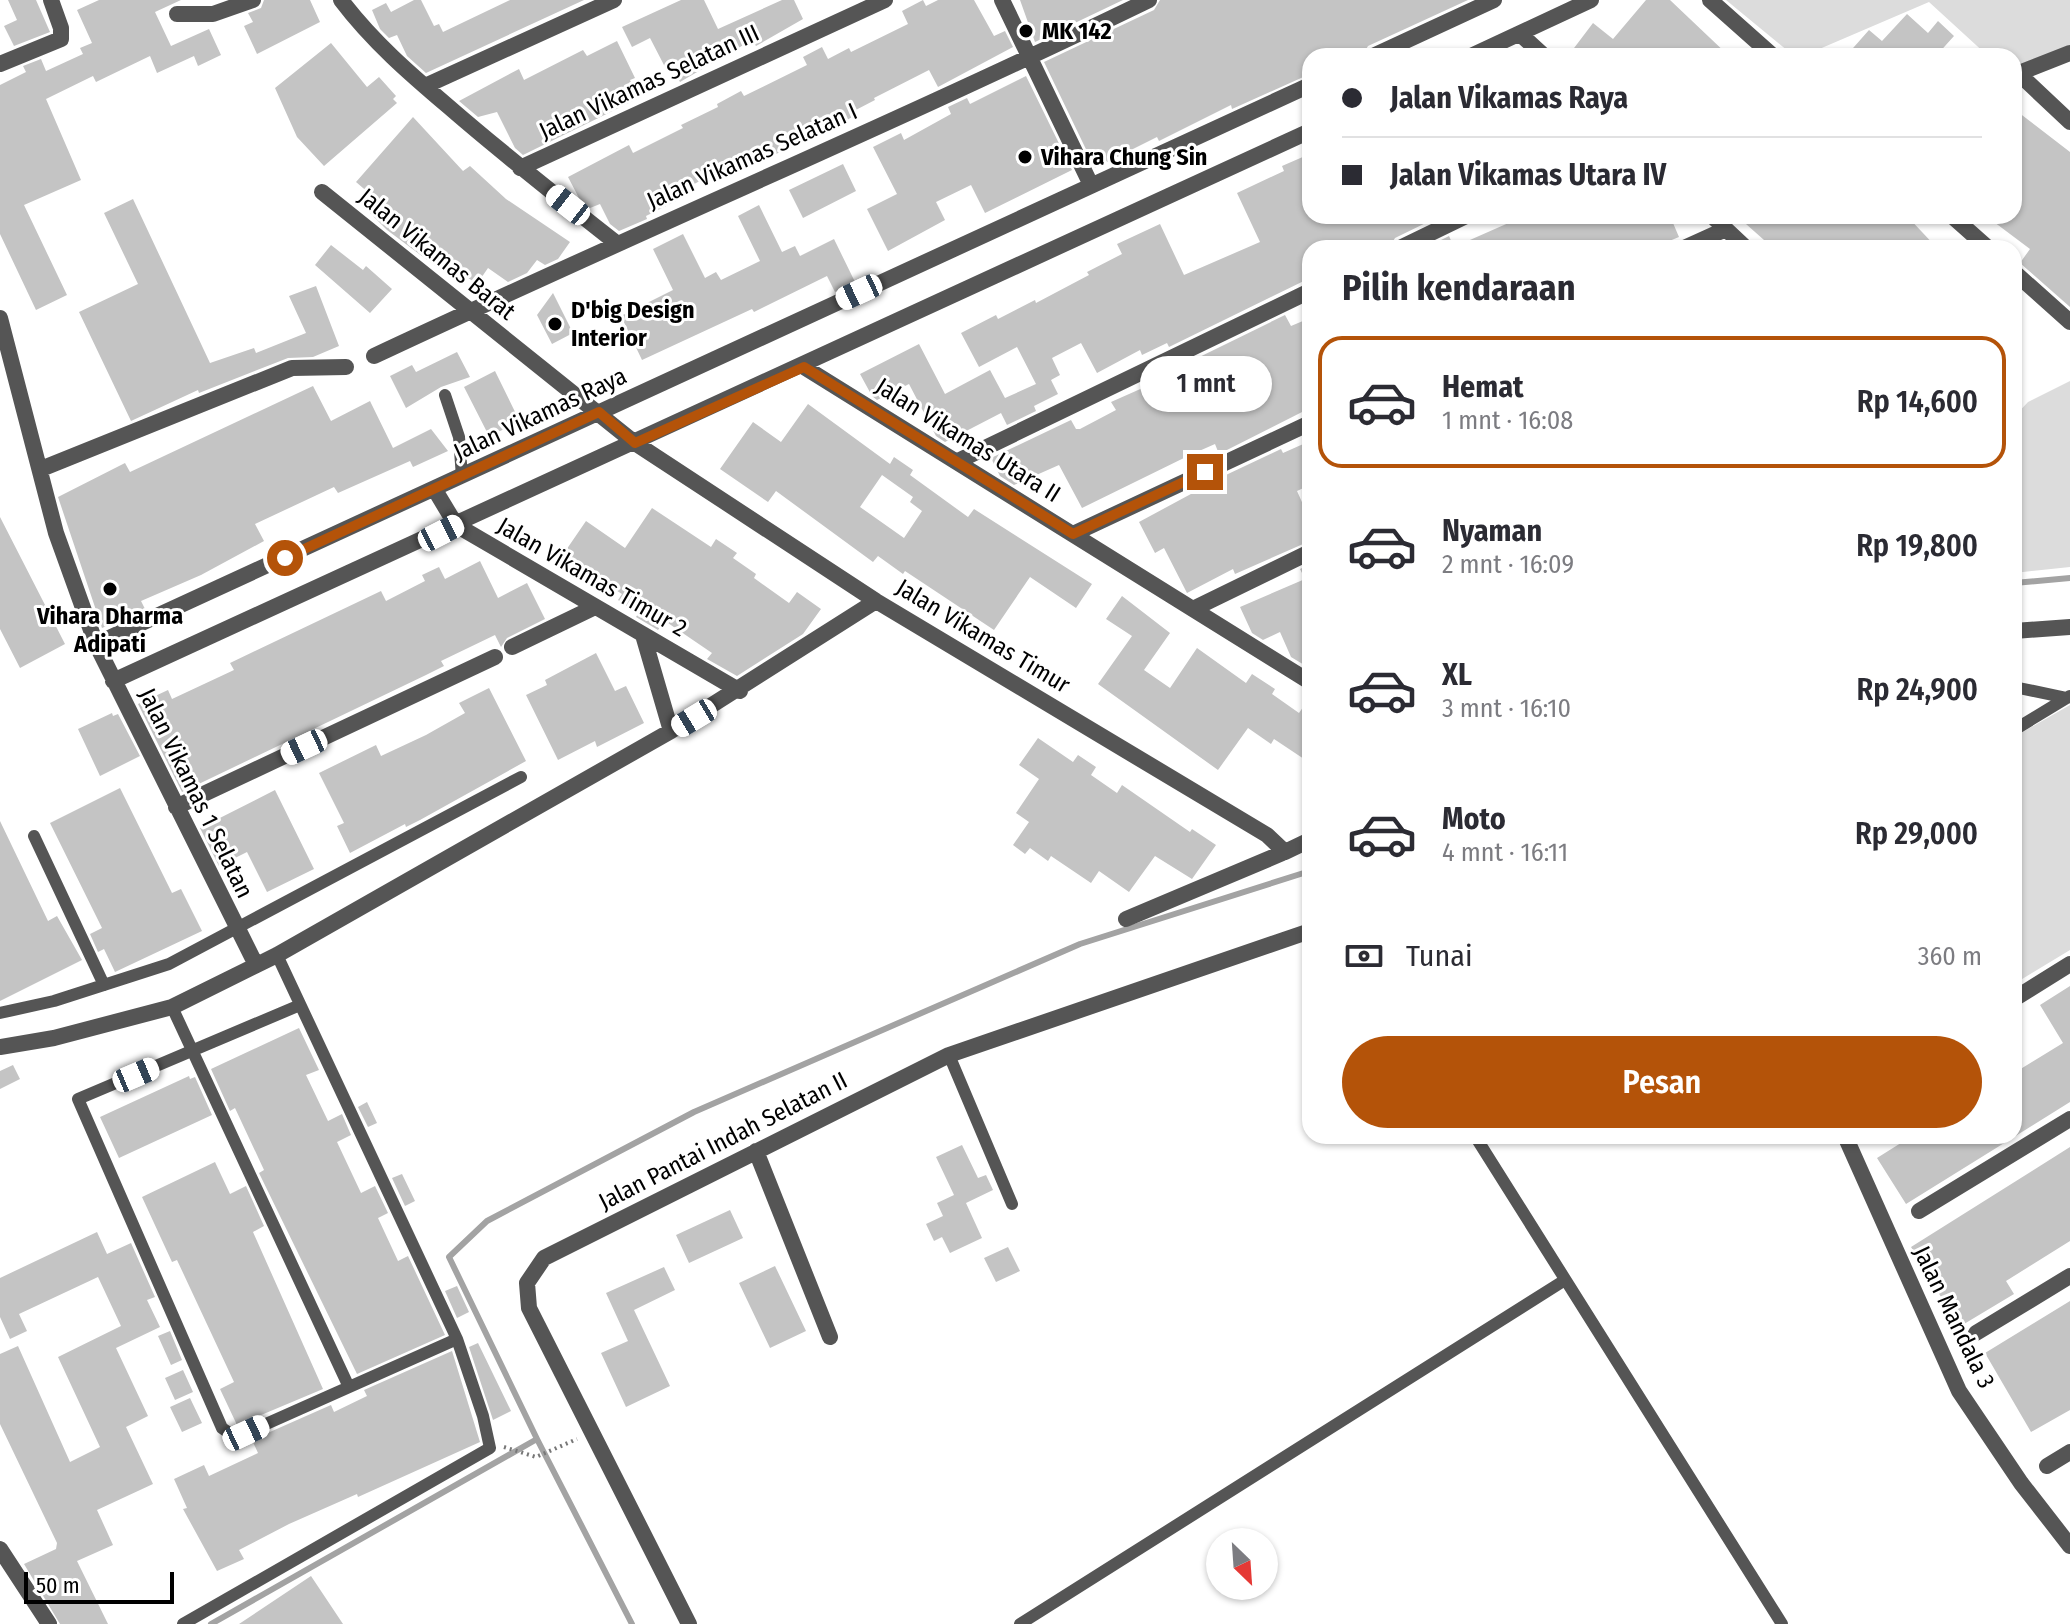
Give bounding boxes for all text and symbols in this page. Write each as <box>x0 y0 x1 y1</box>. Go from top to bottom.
place label: MK 142 <box>1042 17 1112 45</box>
street label: Jalan Vikamas Selatan III <box>535 19 763 145</box>
marker: MK 142 <box>1017 22 1035 40</box>
text: Jalan Vikamas Raya <box>1390 80 1628 116</box>
street label: Jalan Vikamas Selatan I <box>643 97 861 215</box>
place label: Vihara Chung Sin <box>1040 143 1207 171</box>
marker: Vihara Chung Sin <box>1016 148 1034 166</box>
text: Jalan Vikamas Utara IV <box>1390 157 1666 193</box>
car <box>542 181 594 229</box>
street label: Jalan Vikamas Barat <box>353 182 521 326</box>
text: Pilih kendaraan <box>1342 266 1576 310</box>
car <box>832 271 886 313</box>
place label: D'big Design Interior <box>571 296 695 352</box>
marker: D'big Design Interior <box>546 315 564 333</box>
callout: 1 mnt <box>1139 356 1271 412</box>
street label: Jalan Vikamas Raya <box>449 362 631 466</box>
icon: car <box>1346 366 1418 438</box>
text: 1 mnt <box>1177 368 1235 399</box>
text: Hemat <box>1442 369 1524 405</box>
street label: Jalan Vikamas Utara II <box>871 372 1065 508</box>
text: Rp 14,600 <box>1857 384 1978 420</box>
text: 1 mnt · 16:08 <box>1442 405 1573 436</box>
route end <box>1187 454 1223 490</box>
icon: car <box>1346 510 1418 582</box>
car <box>414 511 468 555</box>
street label: Jalan Vikamas Timur 2 <box>492 511 692 643</box>
text: Nyaman <box>1442 513 1542 549</box>
text: Rp 19,800 <box>1856 528 1978 564</box>
route start <box>267 540 303 576</box>
text: 2 mnt · 16:09 <box>1442 549 1574 580</box>
street label: Jalan Vikamas Timur <box>891 573 1075 699</box>
marker: Vihara Dharma Adipati <box>101 580 119 598</box>
place label: Vihara Dharma Adipati <box>36 602 183 658</box>
icon: car <box>1346 654 1418 726</box>
text: XL <box>1442 657 1472 693</box>
text: Rp 24,900 <box>1857 672 1978 708</box>
street label: Jalan Vikamas 1 Selatan <box>133 684 259 902</box>
text: 3 mnt · 16:10 <box>1442 693 1571 724</box>
car <box>667 695 721 741</box>
car <box>277 726 331 768</box>
icon: car <box>1346 798 1418 870</box>
text: Moto <box>1442 801 1506 837</box>
text: Rp 29,000 <box>1855 816 1978 852</box>
text: 4 mnt · 16:11 <box>1442 837 1568 868</box>
icon: cash <box>1342 934 1386 978</box>
text: Tunai <box>1406 938 1472 974</box>
text: 360 m <box>1918 941 1982 972</box>
button: Pesan <box>1342 1036 1982 1128</box>
car <box>109 1055 163 1095</box>
street label: Jalan Pantai Indah Selatan II <box>594 1066 852 1216</box>
street label: Jalan Mandala 3 <box>1908 1241 2000 1393</box>
car <box>219 1412 273 1454</box>
north arrow <box>1206 1528 1278 1600</box>
map controls <box>1206 1528 1278 1600</box>
scale bar <box>24 1568 174 1604</box>
text: 50 m <box>36 1572 80 1599</box>

